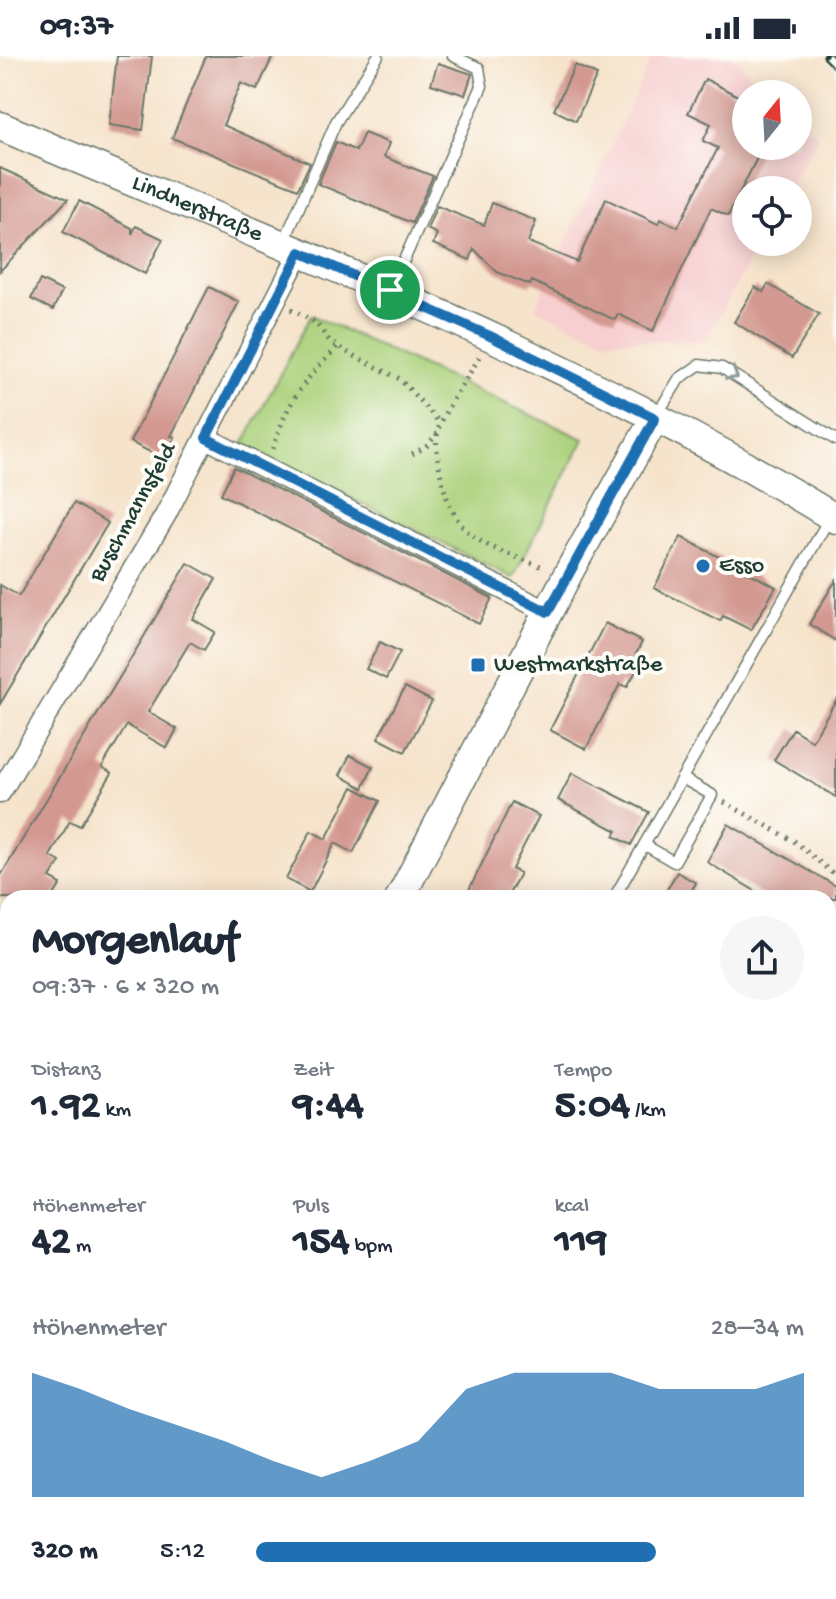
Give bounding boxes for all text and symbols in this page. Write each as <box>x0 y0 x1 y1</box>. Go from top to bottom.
text: 09:37 <box>40 11 113 46</box>
north arrow <box>732 80 812 160</box>
map controls <box>732 80 812 256</box>
street label: Lindnerstraße <box>127 169 268 250</box>
button: locate <box>732 176 812 256</box>
pin <box>356 256 424 324</box>
icon: arrive <box>368 268 412 312</box>
one-way arrow <box>724 365 739 381</box>
street label: Buschmannsfeld <box>83 437 185 588</box>
place label: Esso <box>719 552 764 581</box>
marker: Esso <box>694 557 712 575</box>
place label: Westmarkstraße <box>494 651 663 680</box>
marker: Westmarkstraße <box>469 656 487 674</box>
button: share <box>720 916 804 1000</box>
text: Morgenlauf <box>32 917 238 969</box>
text: 09:37 · 6 × 320 m <box>32 973 219 1004</box>
text: Distanz <box>32 1058 101 1084</box>
text: Zeit <box>293 1058 333 1084</box>
text: Tempo <box>555 1058 612 1084</box>
text: 1.92 <box>32 1084 100 1131</box>
text: 9:44 <box>293 1084 364 1131</box>
text: 5:04 <box>555 1084 630 1131</box>
text: km <box>100 1098 131 1124</box>
text: /km <box>630 1098 666 1124</box>
text: Höhenmeter <box>32 1194 145 1220</box>
text: Puls <box>293 1194 329 1220</box>
text: kcal <box>555 1194 589 1220</box>
text: 42 <box>32 1220 71 1267</box>
text: 154 <box>293 1220 349 1267</box>
text: 119 <box>555 1220 607 1267</box>
text: m <box>71 1234 91 1260</box>
text: bpm <box>349 1234 393 1260</box>
text: Höhenmeter <box>32 1314 165 1345</box>
text: 28–34 m <box>711 1314 804 1345</box>
text: 320 m <box>32 1537 98 1568</box>
text: 5:12 <box>160 1537 205 1568</box>

